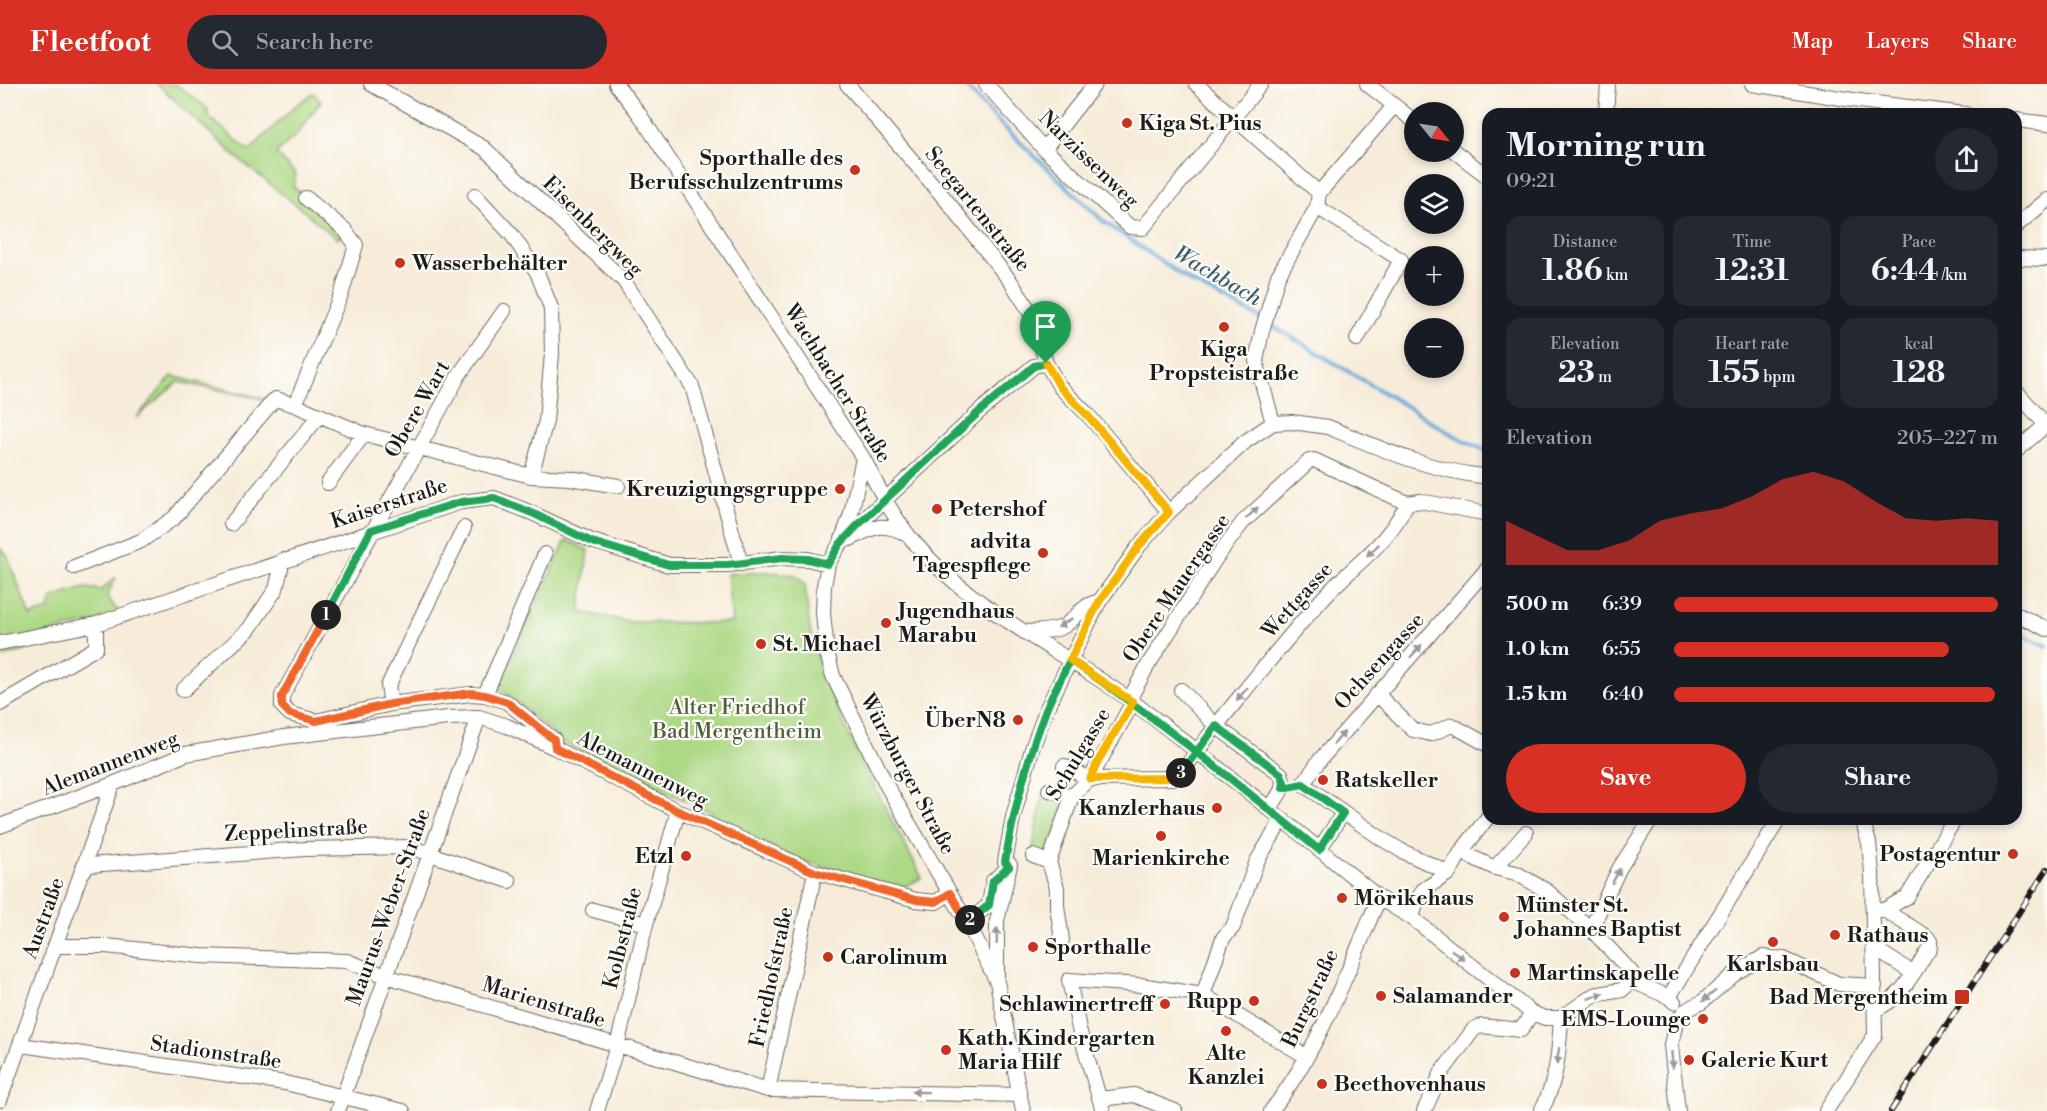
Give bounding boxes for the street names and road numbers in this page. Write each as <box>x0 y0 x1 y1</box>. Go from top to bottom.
street label: Narzissenweg <box>1033 105 1144 214</box>
street label: Seegartenstraße <box>919 142 1036 278</box>
street label: Eisenbergweg <box>536 171 648 283</box>
street label: Wachbacher Straße <box>777 298 896 468</box>
street label: Obere Wart <box>380 356 456 463</box>
street label: Kaiserstraße <box>328 473 451 535</box>
street label: Obere Mauergasse <box>1117 509 1236 668</box>
street label: Wettgasse <box>1256 557 1339 645</box>
street label: Ochsengasse <box>1329 608 1430 716</box>
street label: Würzburger Straße <box>853 689 960 859</box>
street label: Schulgasse <box>1041 703 1117 806</box>
street label: Alemannenweg <box>572 725 713 814</box>
street label: Alemannenweg <box>37 726 182 802</box>
street label: Maurus-Weber-Straße <box>341 805 437 1010</box>
street label: Zeppelinstraße <box>224 814 368 848</box>
street label: Austraße <box>17 874 71 964</box>
street label: Kolbstraße <box>598 885 648 992</box>
street label: Friedhofstraße <box>744 905 800 1050</box>
street label: Burgstraße <box>1276 945 1345 1053</box>
street label: Marienstraße <box>479 972 608 1034</box>
street label: Stadionstraße <box>148 1031 283 1075</box>

